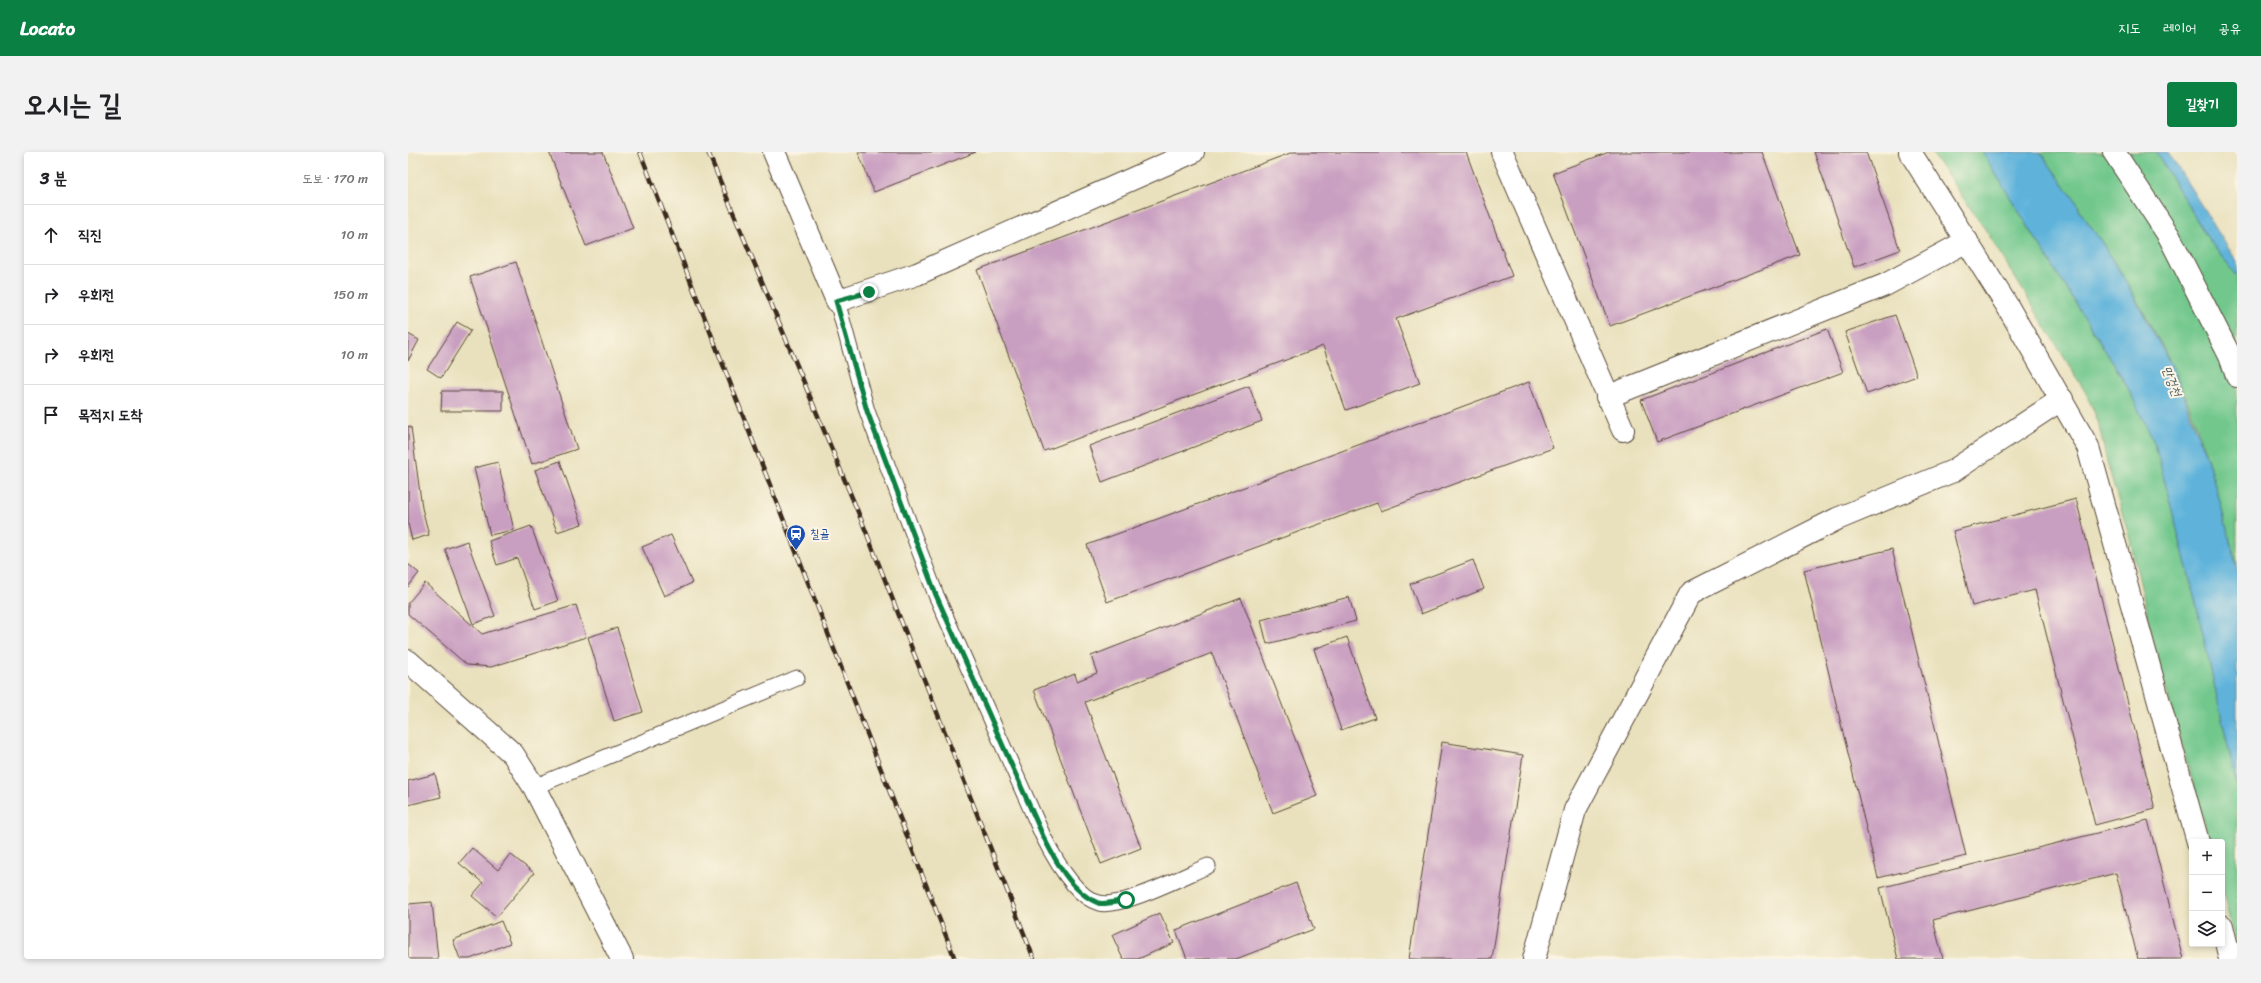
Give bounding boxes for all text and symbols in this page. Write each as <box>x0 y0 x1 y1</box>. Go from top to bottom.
text: Locato <box>20 12 75 45</box>
text: 지도 <box>2118 16 2141 41</box>
text: 레이어 <box>2163 16 2196 41</box>
text: 공유 <box>2218 16 2241 41</box>
text: 오시는 길 <box>24 80 121 129</box>
button: 길찾기 <box>2167 82 2237 127</box>
text: 3 분 <box>40 163 67 193</box>
text: 도보 · 170 m <box>302 167 368 190</box>
text: 직진 <box>78 222 102 248</box>
text: 10 m <box>341 223 368 246</box>
icon: ahead <box>40 224 62 246</box>
text: 우회전 <box>78 282 114 308</box>
text: 150 m <box>333 283 368 306</box>
route end <box>860 283 878 301</box>
icon: right <box>40 284 62 306</box>
text: 우회전 <box>78 342 114 368</box>
text: 10 m <box>341 343 368 366</box>
icon: right <box>40 344 62 366</box>
water label: 만겅천 <box>2156 362 2189 401</box>
text: 목적지 도착 <box>78 402 142 428</box>
icon: arrive <box>40 404 62 426</box>
station icon: 칠골 <box>785 523 807 551</box>
place label: 칠골 <box>810 523 829 545</box>
map controls <box>2189 839 2225 947</box>
button: + <box>2189 839 2225 875</box>
button: − <box>2189 875 2225 911</box>
route start <box>1117 891 1135 909</box>
button: layers <box>2189 911 2225 947</box>

